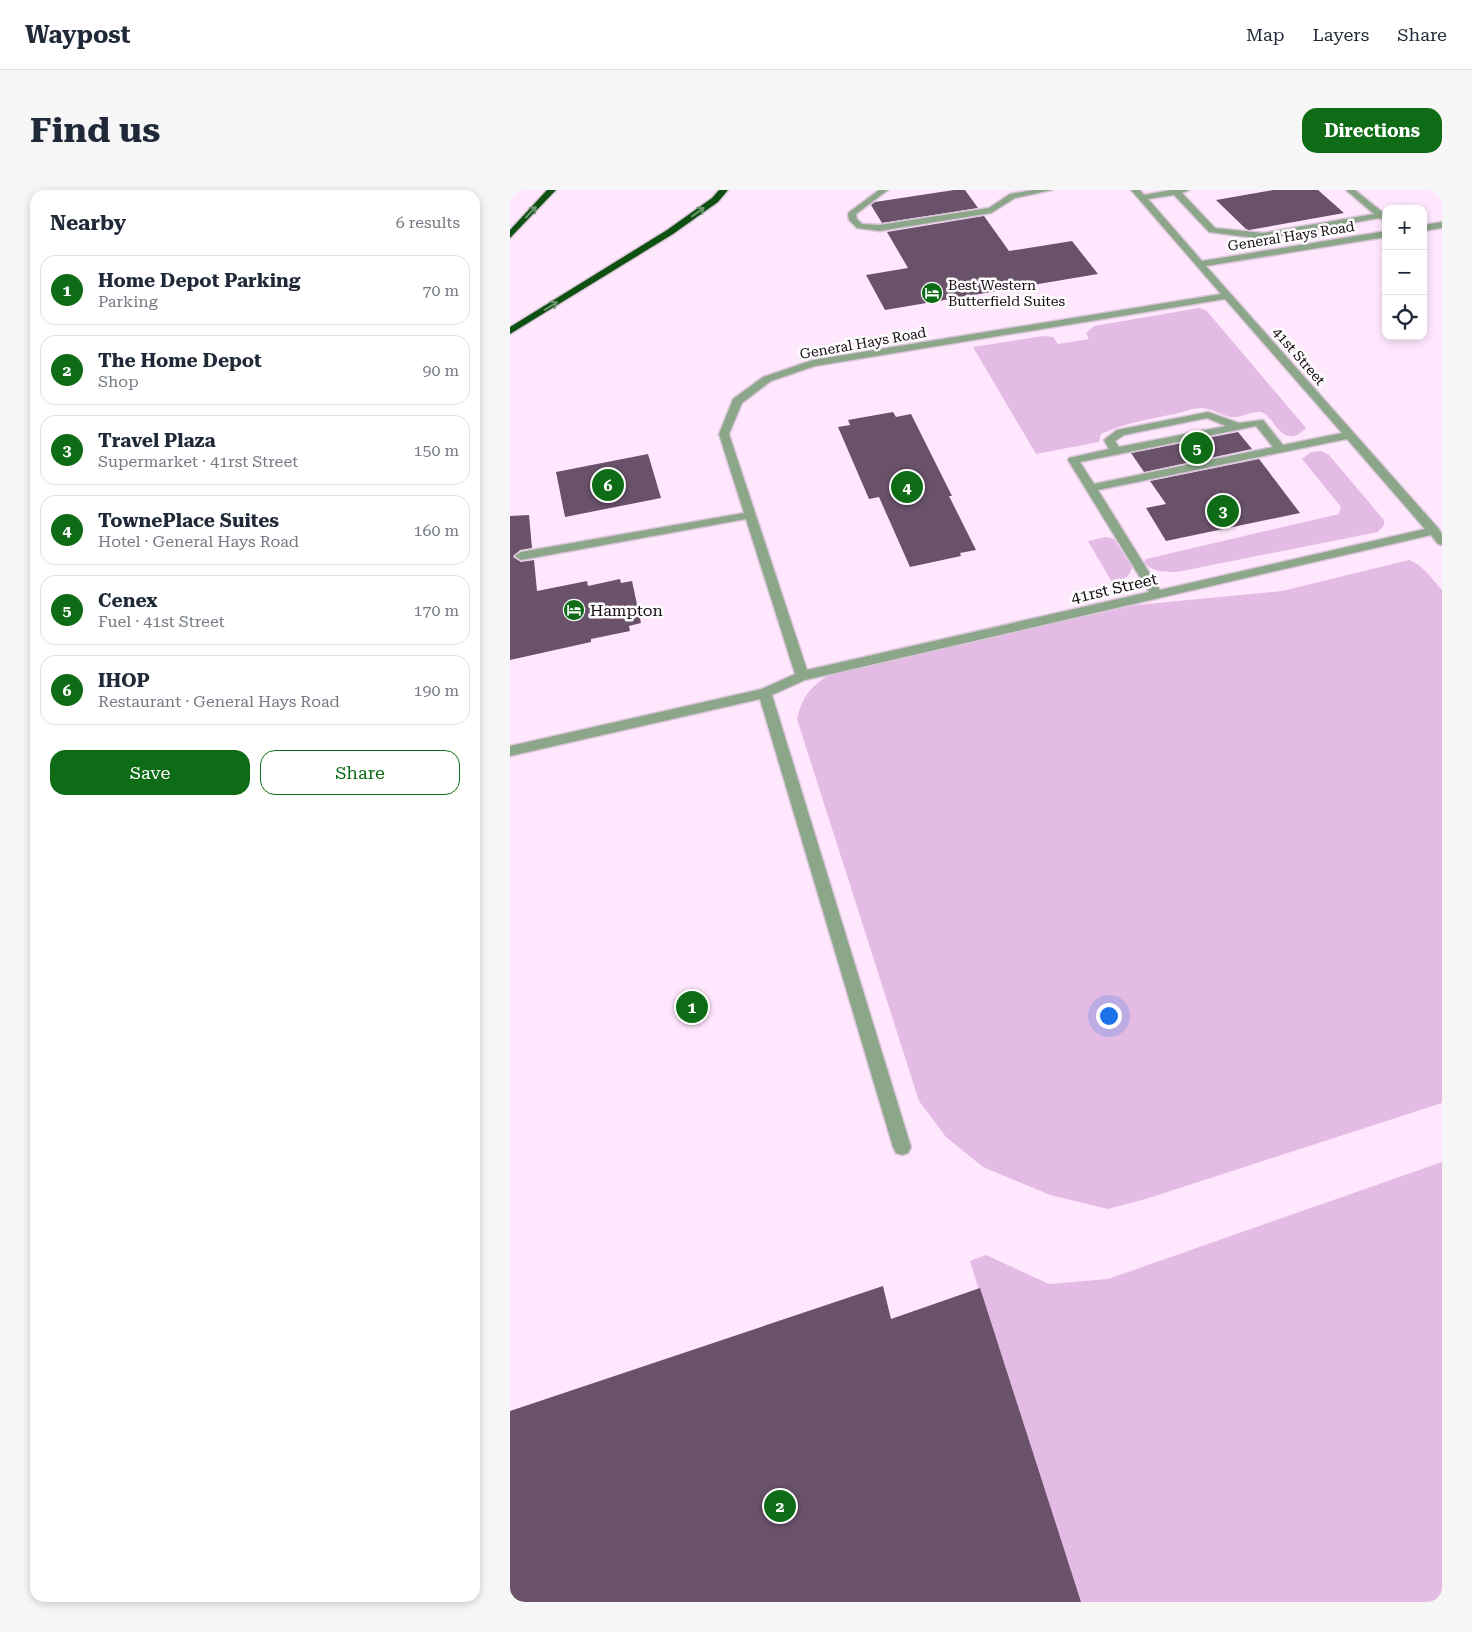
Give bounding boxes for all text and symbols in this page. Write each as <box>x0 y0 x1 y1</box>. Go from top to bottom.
text: Waypost <box>25 21 130 49</box>
text: Map <box>1246 24 1285 45</box>
text: Layers <box>1313 24 1369 45</box>
text: Share <box>1397 24 1447 45</box>
button: Directions <box>1302 108 1442 153</box>
text: Find us <box>30 110 160 151</box>
map controls <box>1382 205 1427 340</box>
button: + <box>1382 205 1427 250</box>
one-way arrow <box>525 206 537 219</box>
one-way arrow <box>691 207 705 217</box>
text: Nearby <box>50 211 126 235</box>
text: 6 results <box>396 213 460 232</box>
street label: General Hays Road <box>1226 218 1356 254</box>
button: − <box>1382 250 1427 295</box>
text: Home Depot Parking <box>98 269 301 292</box>
place label: Best Western Butterfield Suites <box>948 277 1065 309</box>
text: 1 <box>63 281 71 300</box>
text: 70 m <box>422 281 459 300</box>
hotel icon: Best Western Butterfield Suites <box>920 281 944 305</box>
text: Parking <box>98 292 158 311</box>
button: locate <box>1382 295 1427 340</box>
one-way arrow <box>544 300 558 310</box>
street label: General Hays Road <box>799 324 927 362</box>
street label: 41st Street <box>1270 324 1328 388</box>
text: The Home Depot <box>98 349 262 372</box>
text: 2 <box>63 361 71 380</box>
text: 90 m <box>422 361 459 380</box>
text: Shop <box>98 372 139 391</box>
text: Travel Plaza <box>98 429 216 452</box>
pin: 5 <box>1181 429 1213 467</box>
text: 3 <box>63 441 71 460</box>
text: 150 m <box>413 441 459 460</box>
text: Supermarket · 41rst Street <box>98 452 298 471</box>
pin: 6 <box>592 466 624 504</box>
pin: 4 <box>891 468 923 506</box>
pin: 3 <box>1207 492 1239 530</box>
text: TownePlace Suites <box>98 509 279 532</box>
text: 4 <box>63 521 71 540</box>
text: 160 m <box>413 521 459 540</box>
text: Hotel · General Hays Road <box>98 532 299 551</box>
street label: 41rst Street <box>1069 569 1159 608</box>
text: Cenex <box>98 589 157 612</box>
hotel icon: Hampton <box>562 598 586 622</box>
text: 5 <box>63 601 71 620</box>
text: 170 m <box>413 601 459 620</box>
place label: Hampton <box>590 601 663 620</box>
text: Fuel · 41st Street <box>98 612 225 631</box>
text: IHOP <box>98 669 150 692</box>
text: 6 <box>63 681 71 700</box>
text: 190 m <box>413 681 459 700</box>
text: Restaurant · General Hays Road <box>98 692 340 711</box>
button: Save <box>50 750 250 795</box>
button: Share <box>260 750 460 795</box>
pin: 1 <box>676 988 708 1026</box>
your location <box>1096 1003 1122 1029</box>
pin: 2 <box>764 1487 796 1525</box>

